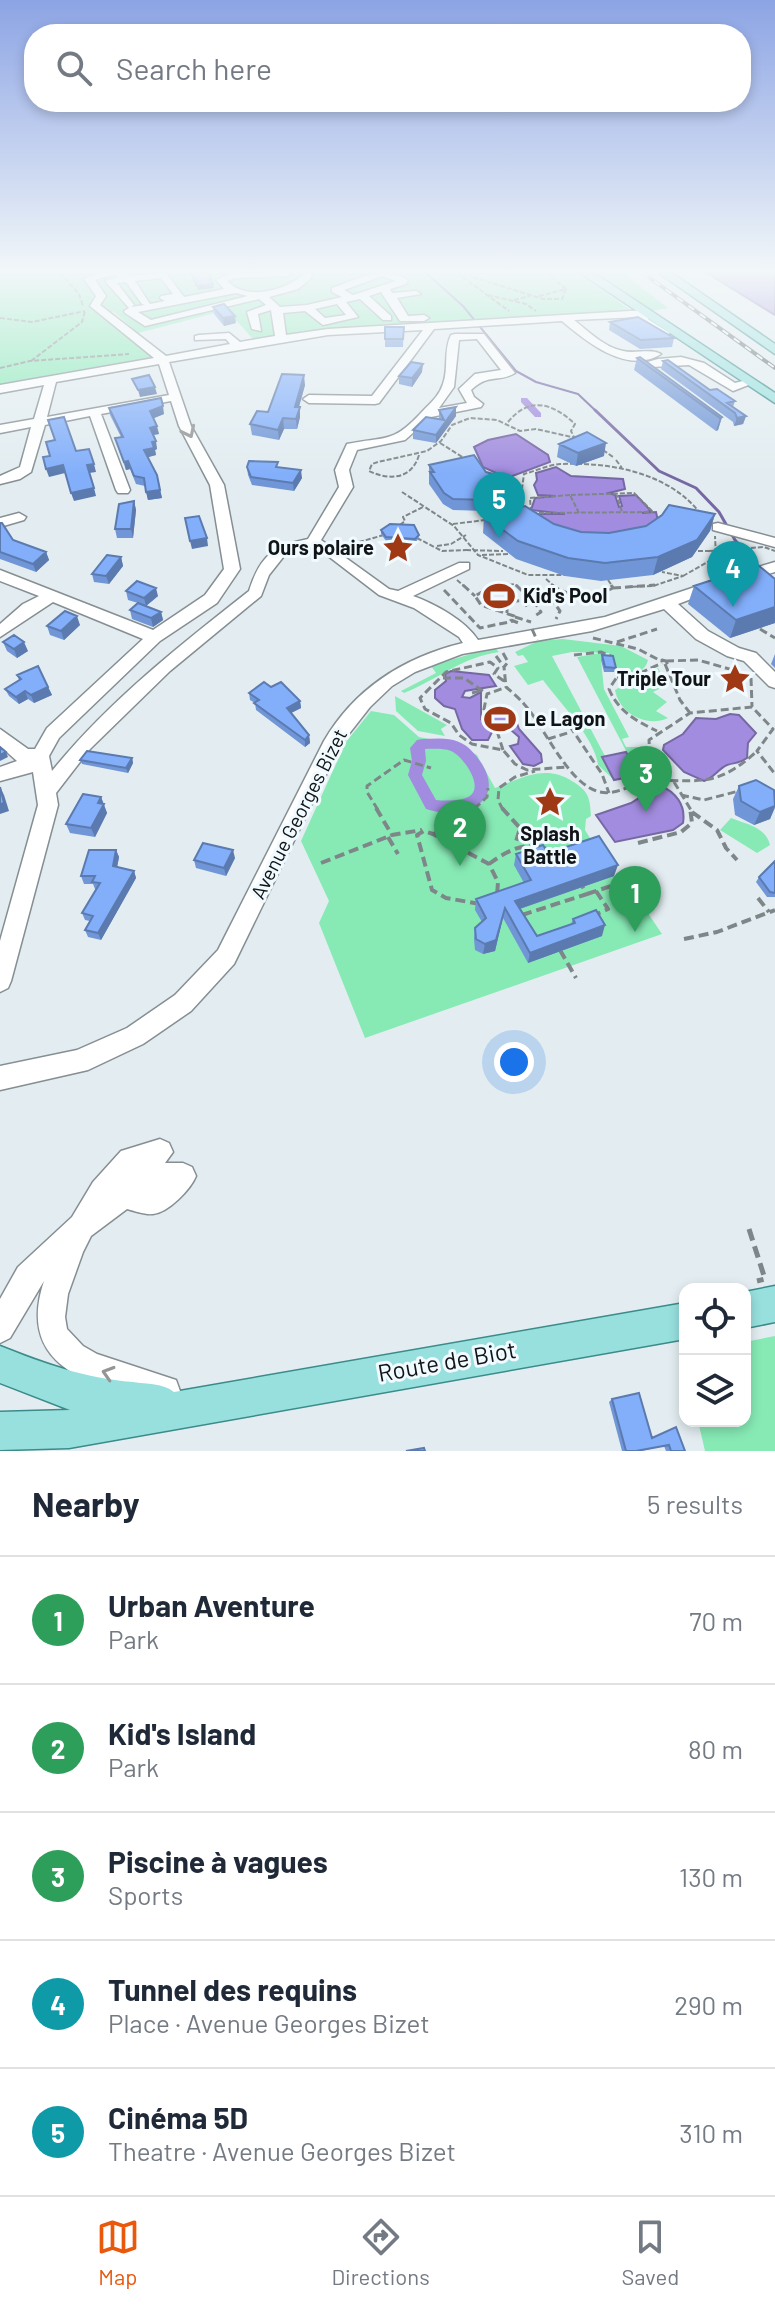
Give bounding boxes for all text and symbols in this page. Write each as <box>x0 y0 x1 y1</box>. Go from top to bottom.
search box <box>24 24 751 112</box>
icon: search <box>52 46 96 90</box>
text: Search here <box>116 50 272 86</box>
one-way arrow <box>179 424 195 439</box>
pin: 5 <box>473 472 525 538</box>
place icon: Ours polaire <box>381 531 415 565</box>
place label: Ours polaire <box>268 535 374 559</box>
pin: 4 <box>707 541 759 607</box>
sports icon: Kid's Pool <box>482 579 516 613</box>
place label: Kid's Pool <box>523 583 607 607</box>
place icon: Triple Tour <box>718 662 752 696</box>
place label: Triple Tour <box>617 666 711 690</box>
sports icon: Le Lagon <box>483 702 517 736</box>
place label: Le Lagon <box>524 706 606 730</box>
street label: Avenue Georges Bizet <box>245 725 351 903</box>
pin: 3 <box>620 746 672 812</box>
place icon: Splash Battle <box>533 785 567 819</box>
pin: 2 <box>434 800 486 866</box>
place label: Splash Battle <box>520 821 580 868</box>
pin: 1 <box>609 866 661 932</box>
your location <box>494 1042 534 1082</box>
map controls <box>679 1283 751 1427</box>
button: locate <box>679 1283 751 1355</box>
street label: Route de Biot <box>375 1334 518 1387</box>
button: layers <box>679 1355 751 1427</box>
one-way arrow <box>102 1366 116 1382</box>
text: Nearby <box>32 1483 140 1524</box>
text: 5 results <box>647 1488 743 1519</box>
text: Urban Aventure <box>108 1587 315 1623</box>
text: 1 <box>53 1605 63 1636</box>
text: 70 m <box>689 1605 743 1636</box>
text: Park <box>108 1623 159 1654</box>
text: Kid's Island <box>108 1715 256 1751</box>
text: 2 <box>51 1733 65 1764</box>
text: 80 m <box>688 1733 743 1764</box>
text: Park <box>108 1751 159 1782</box>
text: Piscine à vagues <box>108 1843 328 1879</box>
text: 3 <box>51 1861 65 1892</box>
text: 130 m <box>679 1861 743 1892</box>
text: Sports <box>108 1879 183 1910</box>
text: Tunnel des requins <box>108 1971 357 2007</box>
text: 4 <box>50 1989 66 2020</box>
text: 290 m <box>674 1989 743 2020</box>
text: Place · Avenue Georges Bizet <box>108 2007 430 2038</box>
text: Cinéma 5D <box>108 2099 248 2135</box>
text: 5 <box>51 2117 65 2148</box>
text: 310 m <box>679 2117 743 2148</box>
text: Theatre · Avenue Georges Bizet <box>108 2135 456 2166</box>
tab: Map <box>96 2215 140 2289</box>
tab: Directions <box>331 2215 430 2289</box>
tab: Saved <box>621 2215 679 2289</box>

